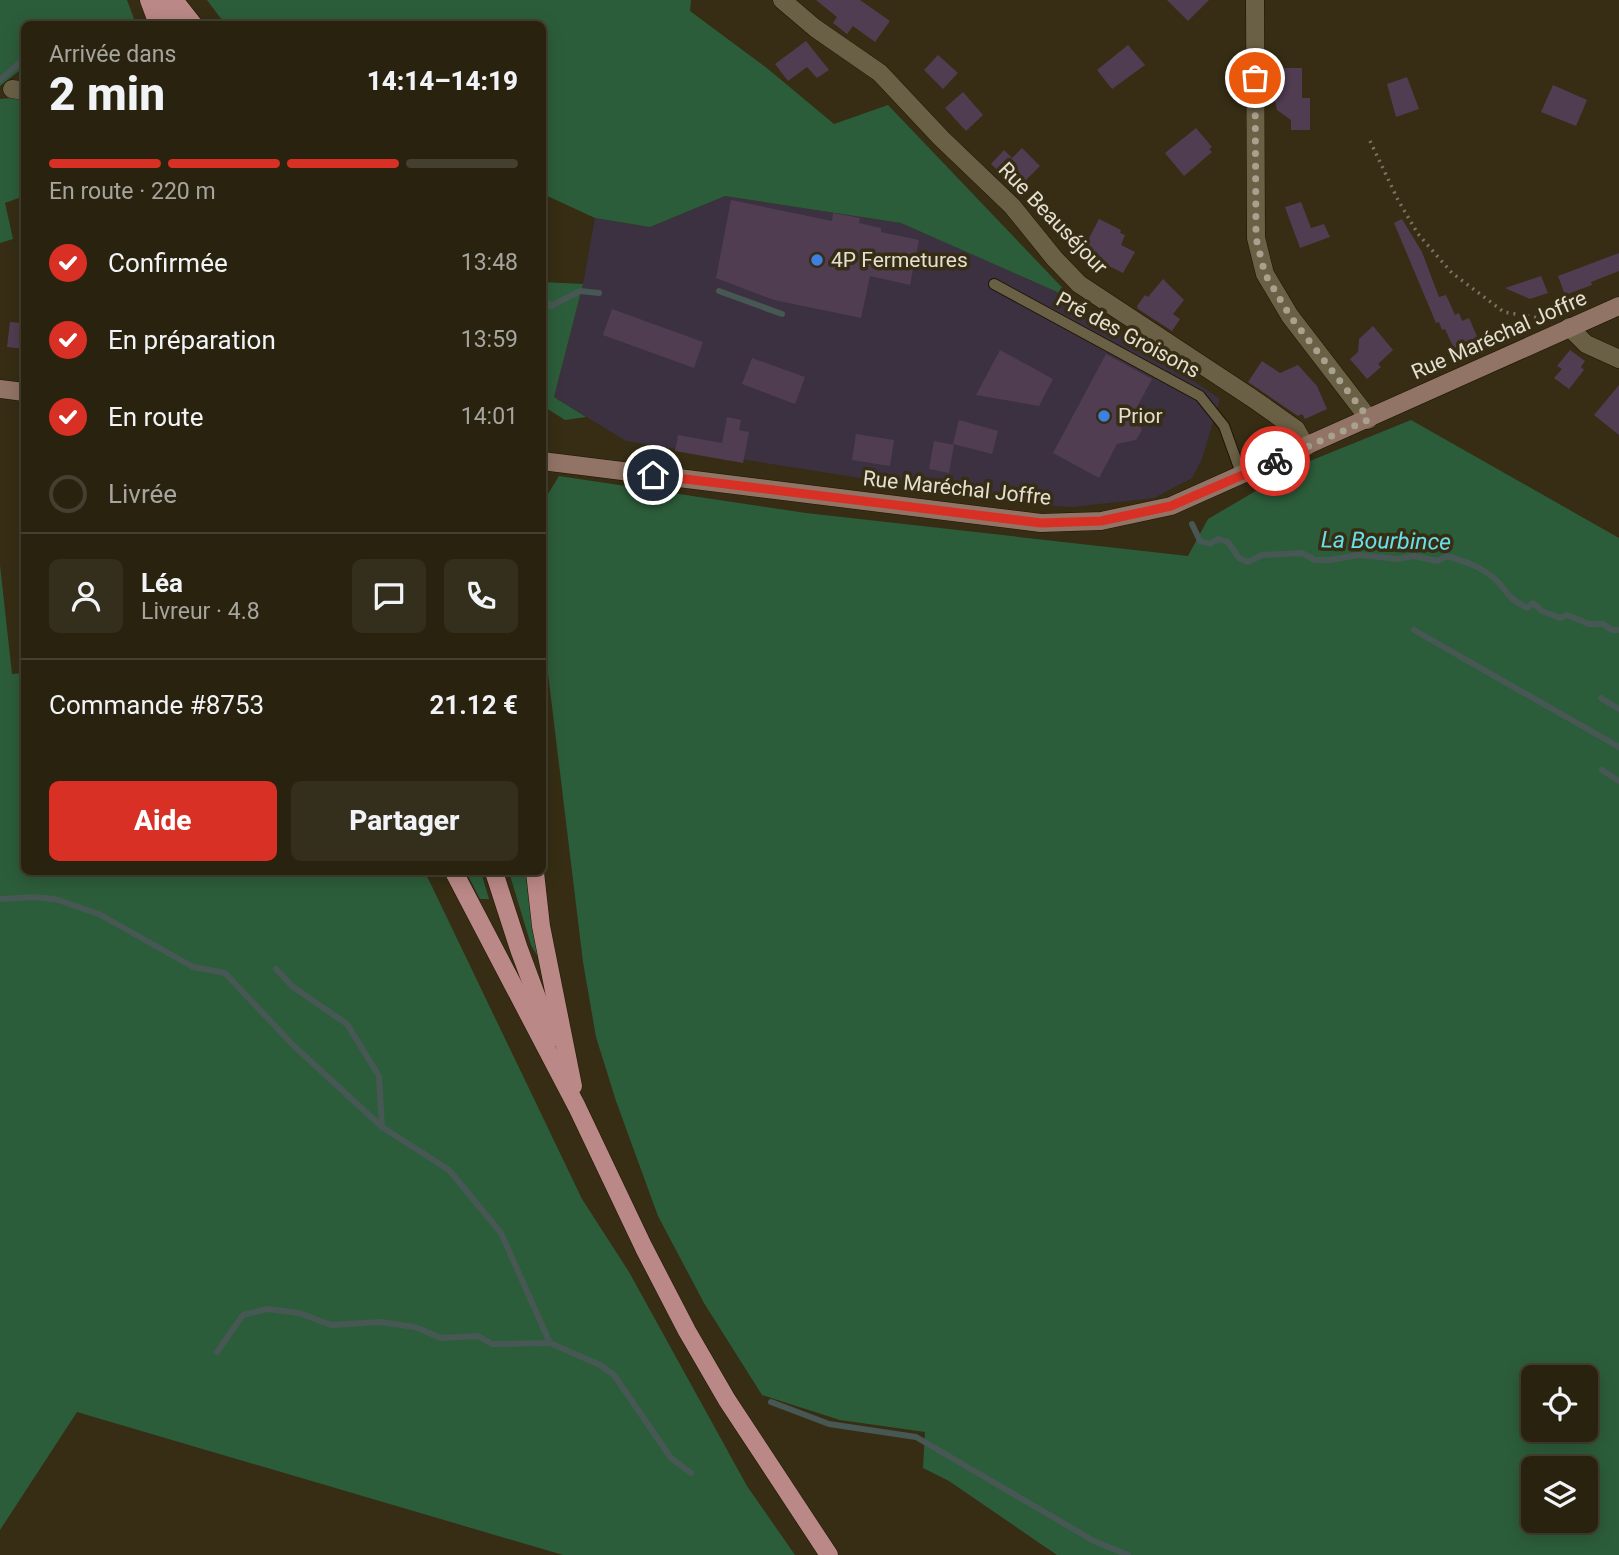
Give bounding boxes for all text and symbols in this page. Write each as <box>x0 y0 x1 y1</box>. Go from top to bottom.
text: Arrivée dans <box>49 41 176 68</box>
pin <box>1225 48 1285 108</box>
icon: bag <box>1236 59 1274 97</box>
text: 14:14–14:19 <box>367 66 518 96</box>
text: 2 min <box>49 67 165 121</box>
street label: Rue Beauséjour <box>994 157 1112 279</box>
text: En route · 220 m <box>49 178 216 205</box>
icon: check <box>49 244 87 282</box>
text: Confirmée <box>108 248 228 278</box>
place label: 4P Fermetures <box>831 248 968 272</box>
text: 13:48 <box>461 249 518 276</box>
marker: 4P Fermetures <box>809 252 825 268</box>
street label: Rue Maréchal Joffre <box>1408 286 1590 384</box>
street label: Pré des Groisons <box>1052 287 1204 383</box>
icon: check <box>49 321 87 359</box>
text: En préparation <box>108 325 276 355</box>
text: 13:59 <box>461 326 518 353</box>
icon: check <box>49 398 87 436</box>
text: En route <box>108 402 204 432</box>
text: 14:01 <box>461 403 518 430</box>
place label: Prior <box>1118 404 1163 428</box>
marker: Prior <box>1096 408 1112 424</box>
courier <box>1240 426 1310 496</box>
icon: bike <box>1256 442 1294 480</box>
pin <box>623 445 683 505</box>
icon: home <box>634 456 672 494</box>
street label: Rue Maréchal Joffre <box>862 466 1052 510</box>
text: Livrée <box>108 479 177 509</box>
water label: La Bourbince <box>1321 526 1451 556</box>
button: person <box>49 559 123 633</box>
button: chat <box>352 559 426 633</box>
button: phone <box>444 559 518 633</box>
text: Léa <box>141 568 183 598</box>
text: Livreur · 4.8 <box>141 598 260 625</box>
text: Commande #8753 <box>49 690 264 720</box>
text: 21.12 € <box>429 690 518 720</box>
button: Aide <box>49 781 277 861</box>
button: Partager <box>291 781 518 861</box>
map controls <box>1521 1365 1598 1533</box>
button: locate <box>1521 1365 1598 1442</box>
button: layers <box>1521 1456 1598 1533</box>

